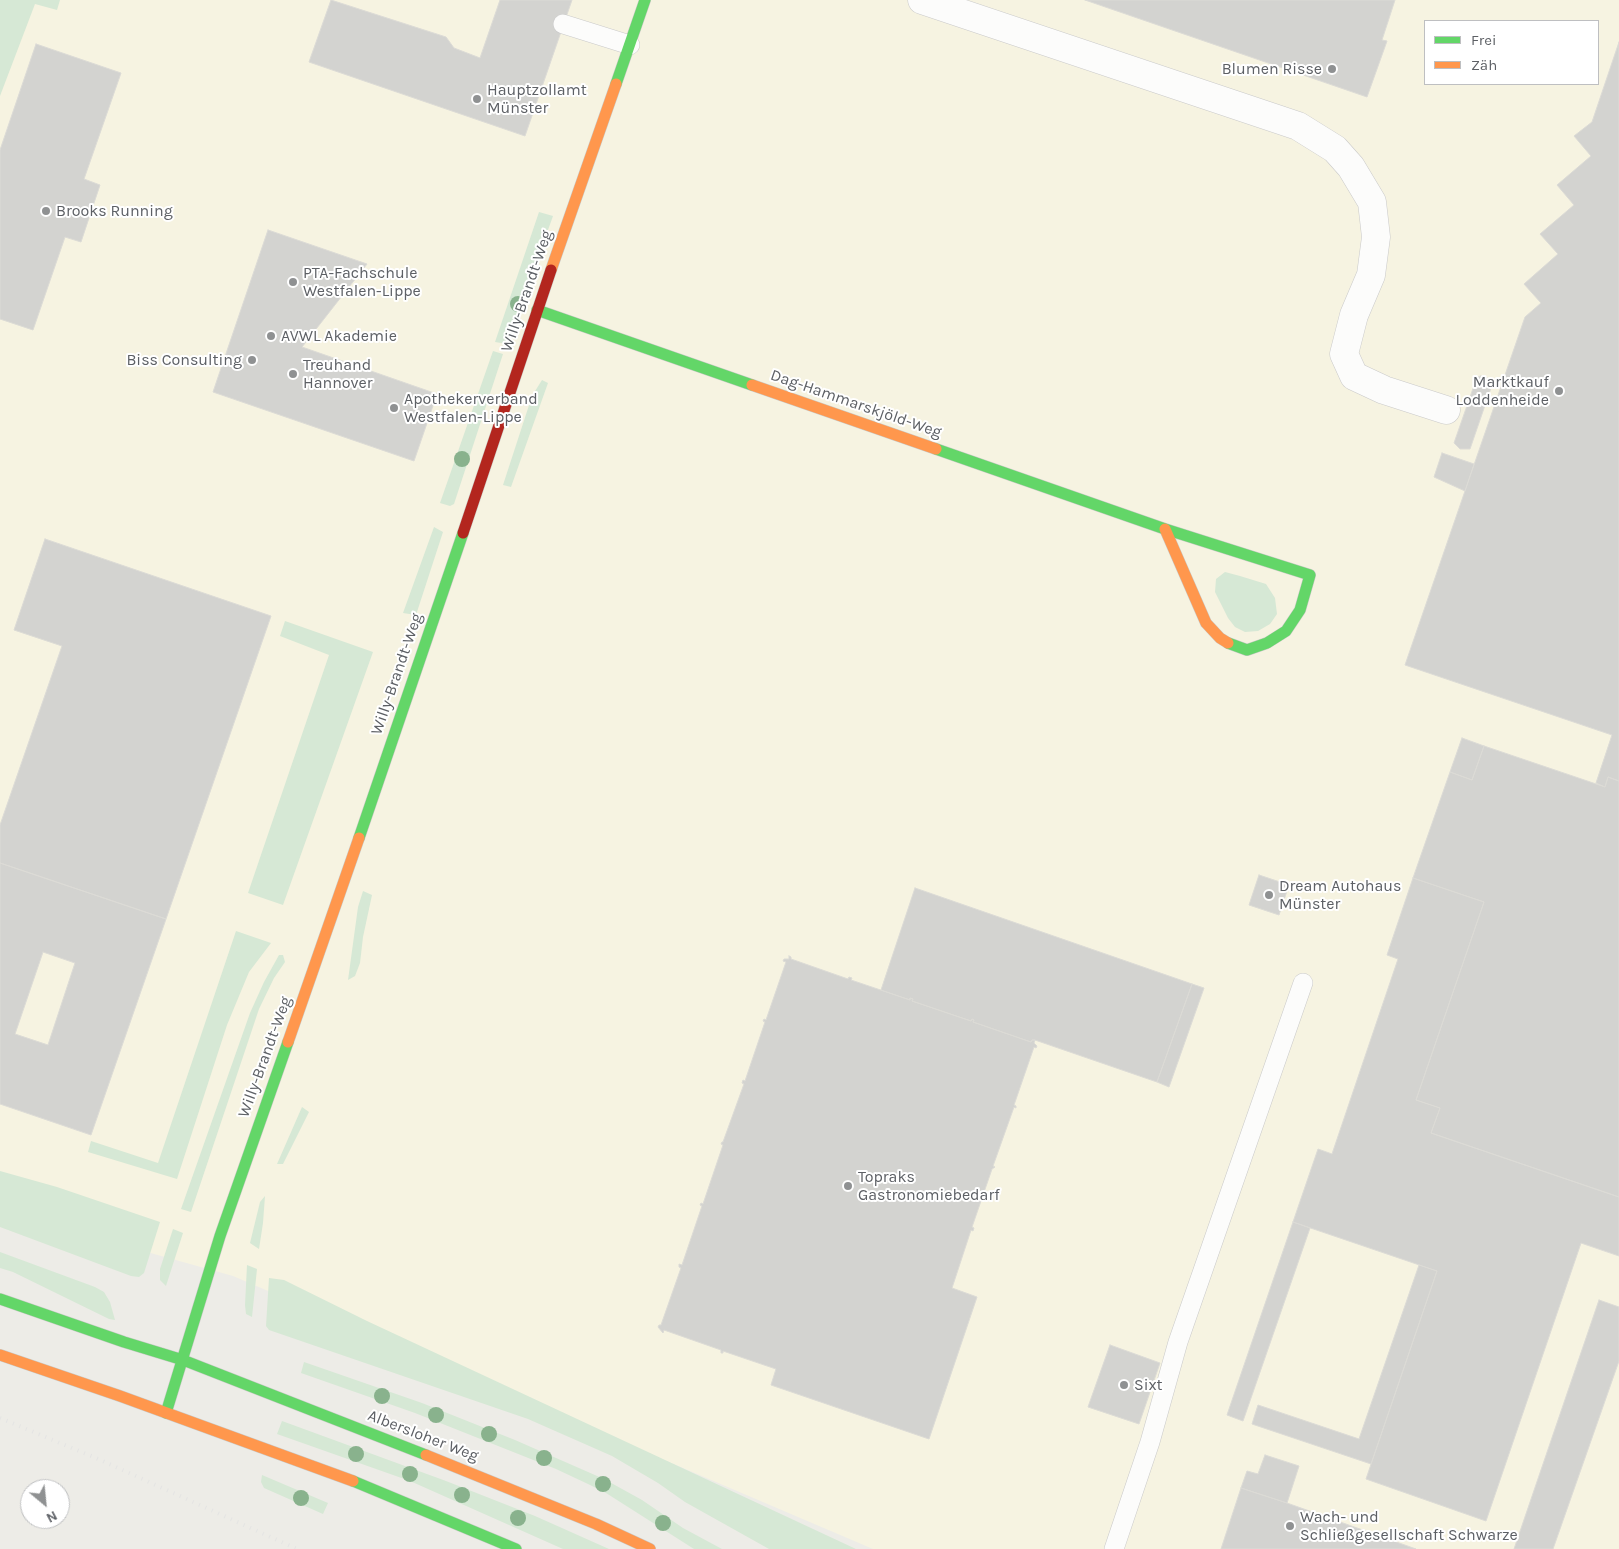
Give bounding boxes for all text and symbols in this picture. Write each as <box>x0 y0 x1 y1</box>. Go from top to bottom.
legend <box>1424 20 1599 85</box>
text: Frei <box>1471 31 1496 49</box>
text: Zäh <box>1471 56 1497 74</box>
place label: Blumen Risse <box>1222 59 1322 79</box>
marker: Blumen Risse <box>1326 63 1338 75</box>
place label: Hauptzollamt Münster <box>487 80 587 118</box>
marker: Hauptzollamt Münster <box>471 93 483 105</box>
place label: Brooks Running <box>56 201 173 221</box>
marker: Brooks Running <box>40 205 52 217</box>
street label: Willy-Brandt-Weg <box>497 228 557 354</box>
place label: PTA-Fachschule Westfalen-Lippe <box>303 263 421 301</box>
marker: PTA-Fachschule Westfalen-Lippe <box>287 276 299 288</box>
place label: AVWL Akademie <box>281 326 397 346</box>
marker: AVWL Akademie <box>265 330 277 342</box>
place label: Biss Consulting <box>126 350 242 370</box>
marker: Biss Consulting <box>246 354 258 366</box>
place label: Treuhand Hannover <box>303 355 373 393</box>
street label: Dag-Hammarskjöld-Weg <box>768 366 944 442</box>
marker: Treuhand Hannover <box>287 368 299 380</box>
place label: Marktkauf Loddenheide <box>1456 372 1549 410</box>
marker: Marktkauf Loddenheide <box>1553 385 1565 397</box>
place label: Apothekerverband Westfalen-Lippe <box>404 389 538 427</box>
marker: Apothekerverband Westfalen-Lippe <box>388 402 400 414</box>
street label: Willy-Brandt-Weg <box>367 611 427 737</box>
place label: Dream Autohaus Münster <box>1279 876 1401 914</box>
marker: Dream Autohaus Münster <box>1263 889 1275 901</box>
street label: Willy-Brandt-Weg <box>234 994 296 1120</box>
place label: Topraks Gastronomiebedarf <box>858 1167 1000 1205</box>
marker: Topraks Gastronomiebedarf <box>842 1180 854 1192</box>
place label: Sixt <box>1134 1375 1163 1395</box>
marker: Sixt <box>1118 1379 1130 1391</box>
street label: Albersloher Weg <box>365 1406 481 1466</box>
north arrow <box>20 1479 70 1529</box>
text: N <box>43 1507 60 1527</box>
place label: Wach- und Schließgesellschaft Schwarze <box>1300 1507 1518 1545</box>
marker: Wach- und Schließgesellschaft Schwarze <box>1284 1520 1296 1532</box>

